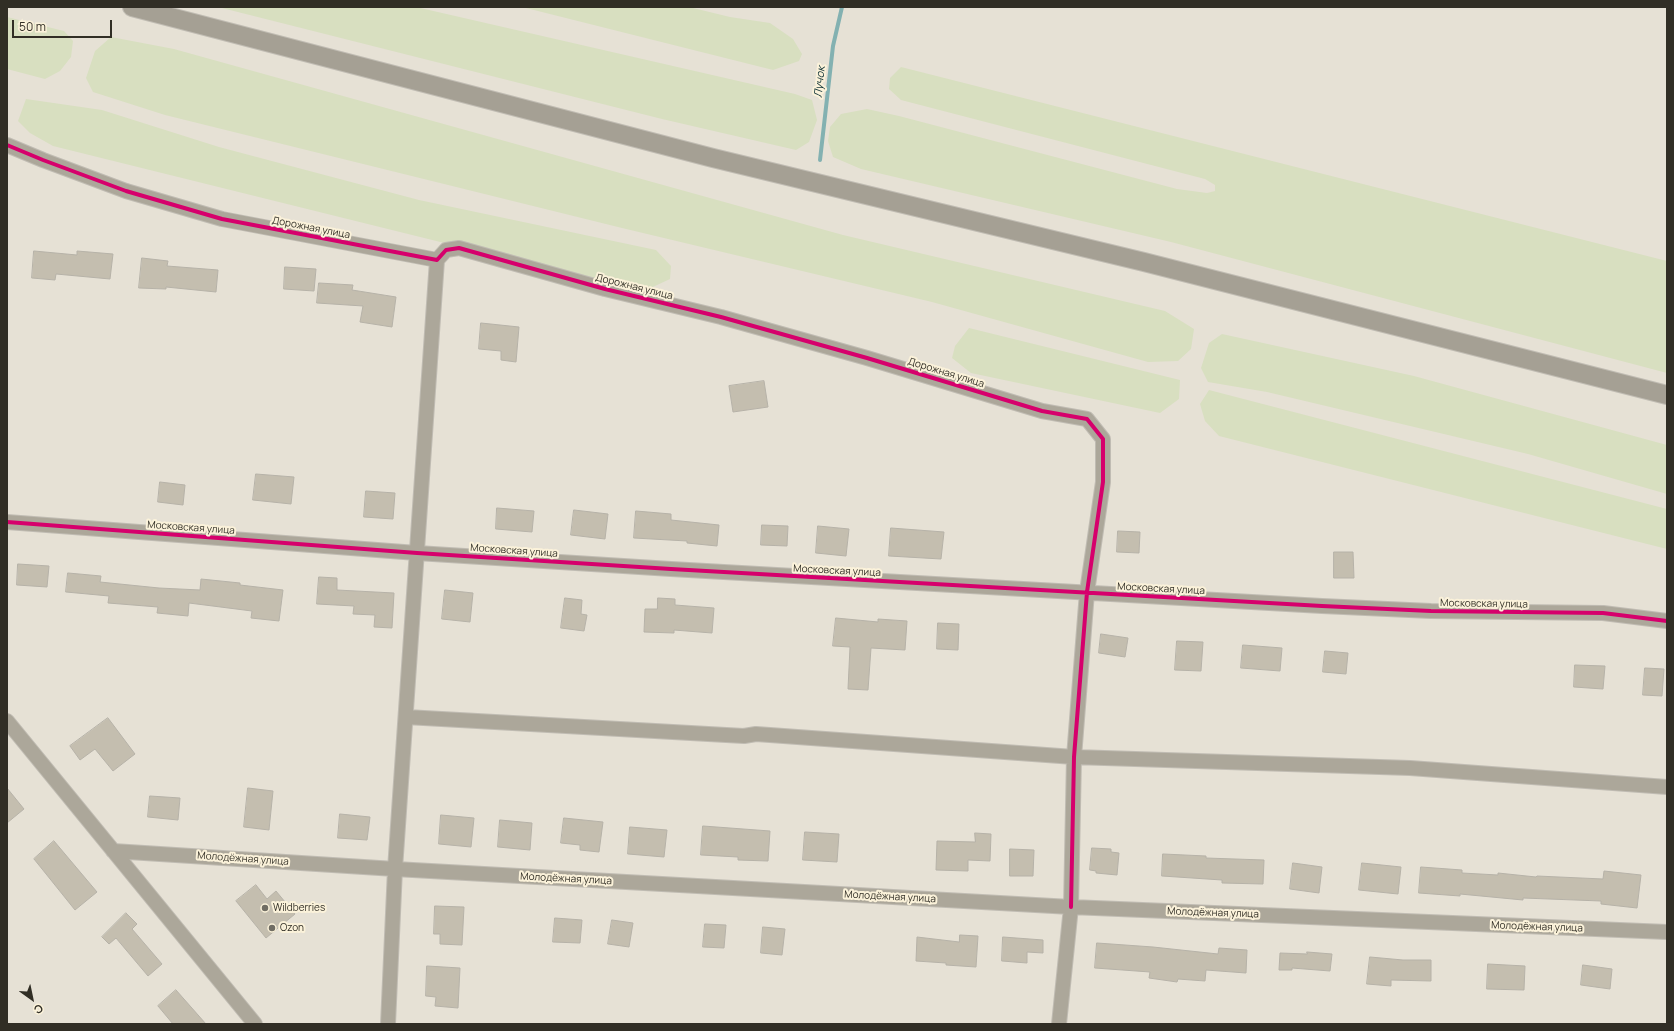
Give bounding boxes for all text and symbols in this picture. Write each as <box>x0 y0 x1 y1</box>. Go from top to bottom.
scale bar <box>14 12 114 38</box>
text: 50 m <box>19 18 46 35</box>
water label: Лучок <box>812 66 828 98</box>
street label: Дорожная улица <box>271 215 351 241</box>
street label: Дорожная улица <box>594 272 674 302</box>
street label: Дорожная улица <box>906 356 986 390</box>
street label: Московская улица <box>147 519 235 537</box>
street label: Московская улица <box>470 542 558 560</box>
street label: Московская улица <box>793 563 881 579</box>
street label: Московская улица <box>1117 581 1205 597</box>
street label: Московская улица <box>1440 597 1528 611</box>
street label: Молодёжная улица <box>197 850 289 868</box>
street label: Молодёжная улица <box>520 871 612 887</box>
street label: Молодёжная улица <box>844 889 936 905</box>
place label: Wildberries <box>273 902 325 914</box>
marker: Wildberries <box>260 903 270 913</box>
street label: Молодёжная улица <box>1167 905 1259 921</box>
street label: Молодёжная улица <box>1491 919 1583 935</box>
place label: Ozon <box>280 922 304 934</box>
marker: Ozon <box>267 923 277 933</box>
north arrow <box>12 979 52 1019</box>
text: С <box>31 1001 46 1018</box>

